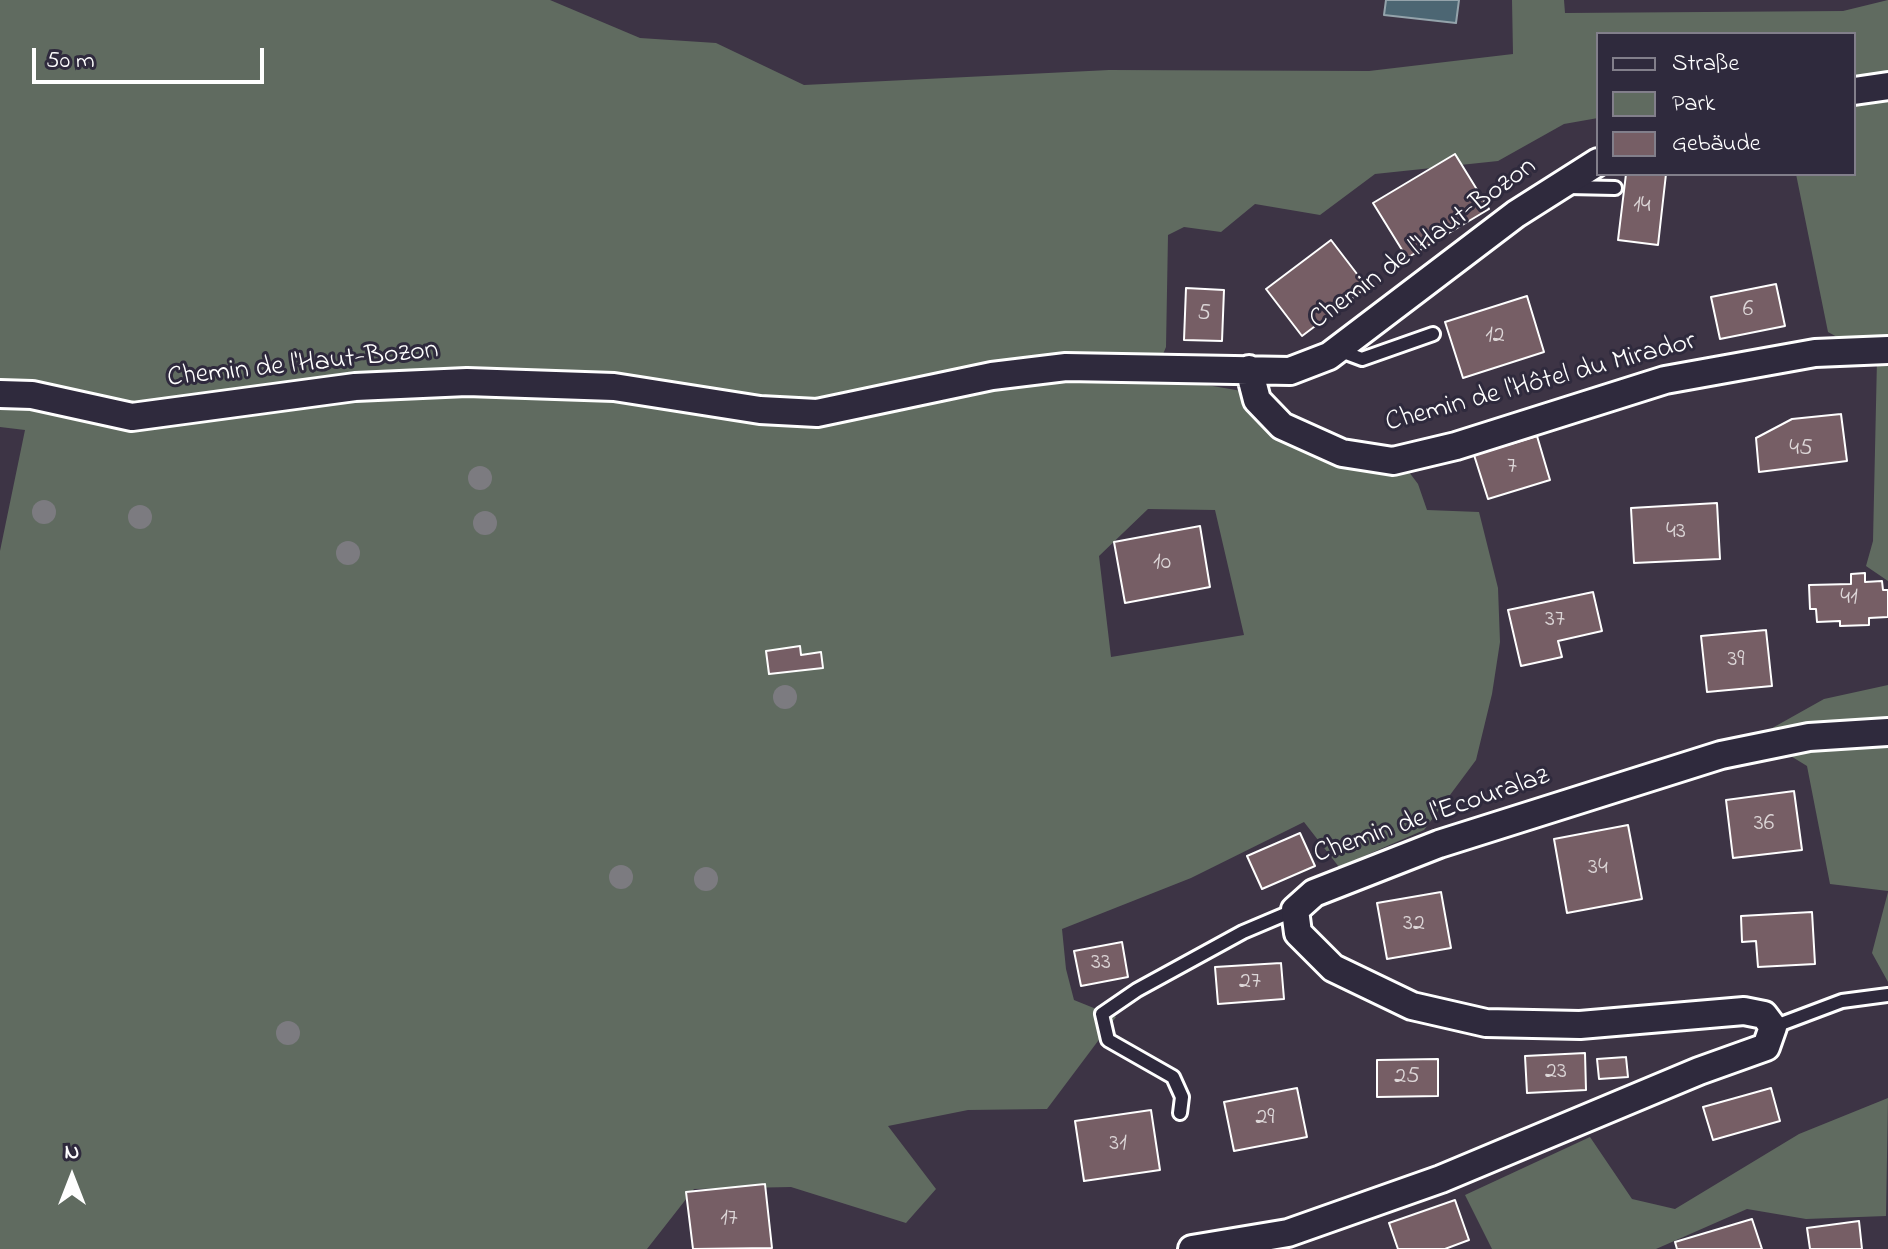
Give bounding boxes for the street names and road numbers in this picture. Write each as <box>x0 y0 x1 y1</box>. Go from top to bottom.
street label: Chemin de l'Haut-Bozon <box>1304 151 1544 339</box>
street label: Chemin de l'Hôtel du Mirador <box>1382 326 1700 442</box>
street label: Chemin de l'Haut-Bozon <box>166 335 440 397</box>
street label: Chemin de l'Ecouralaz <box>1310 761 1554 873</box>

